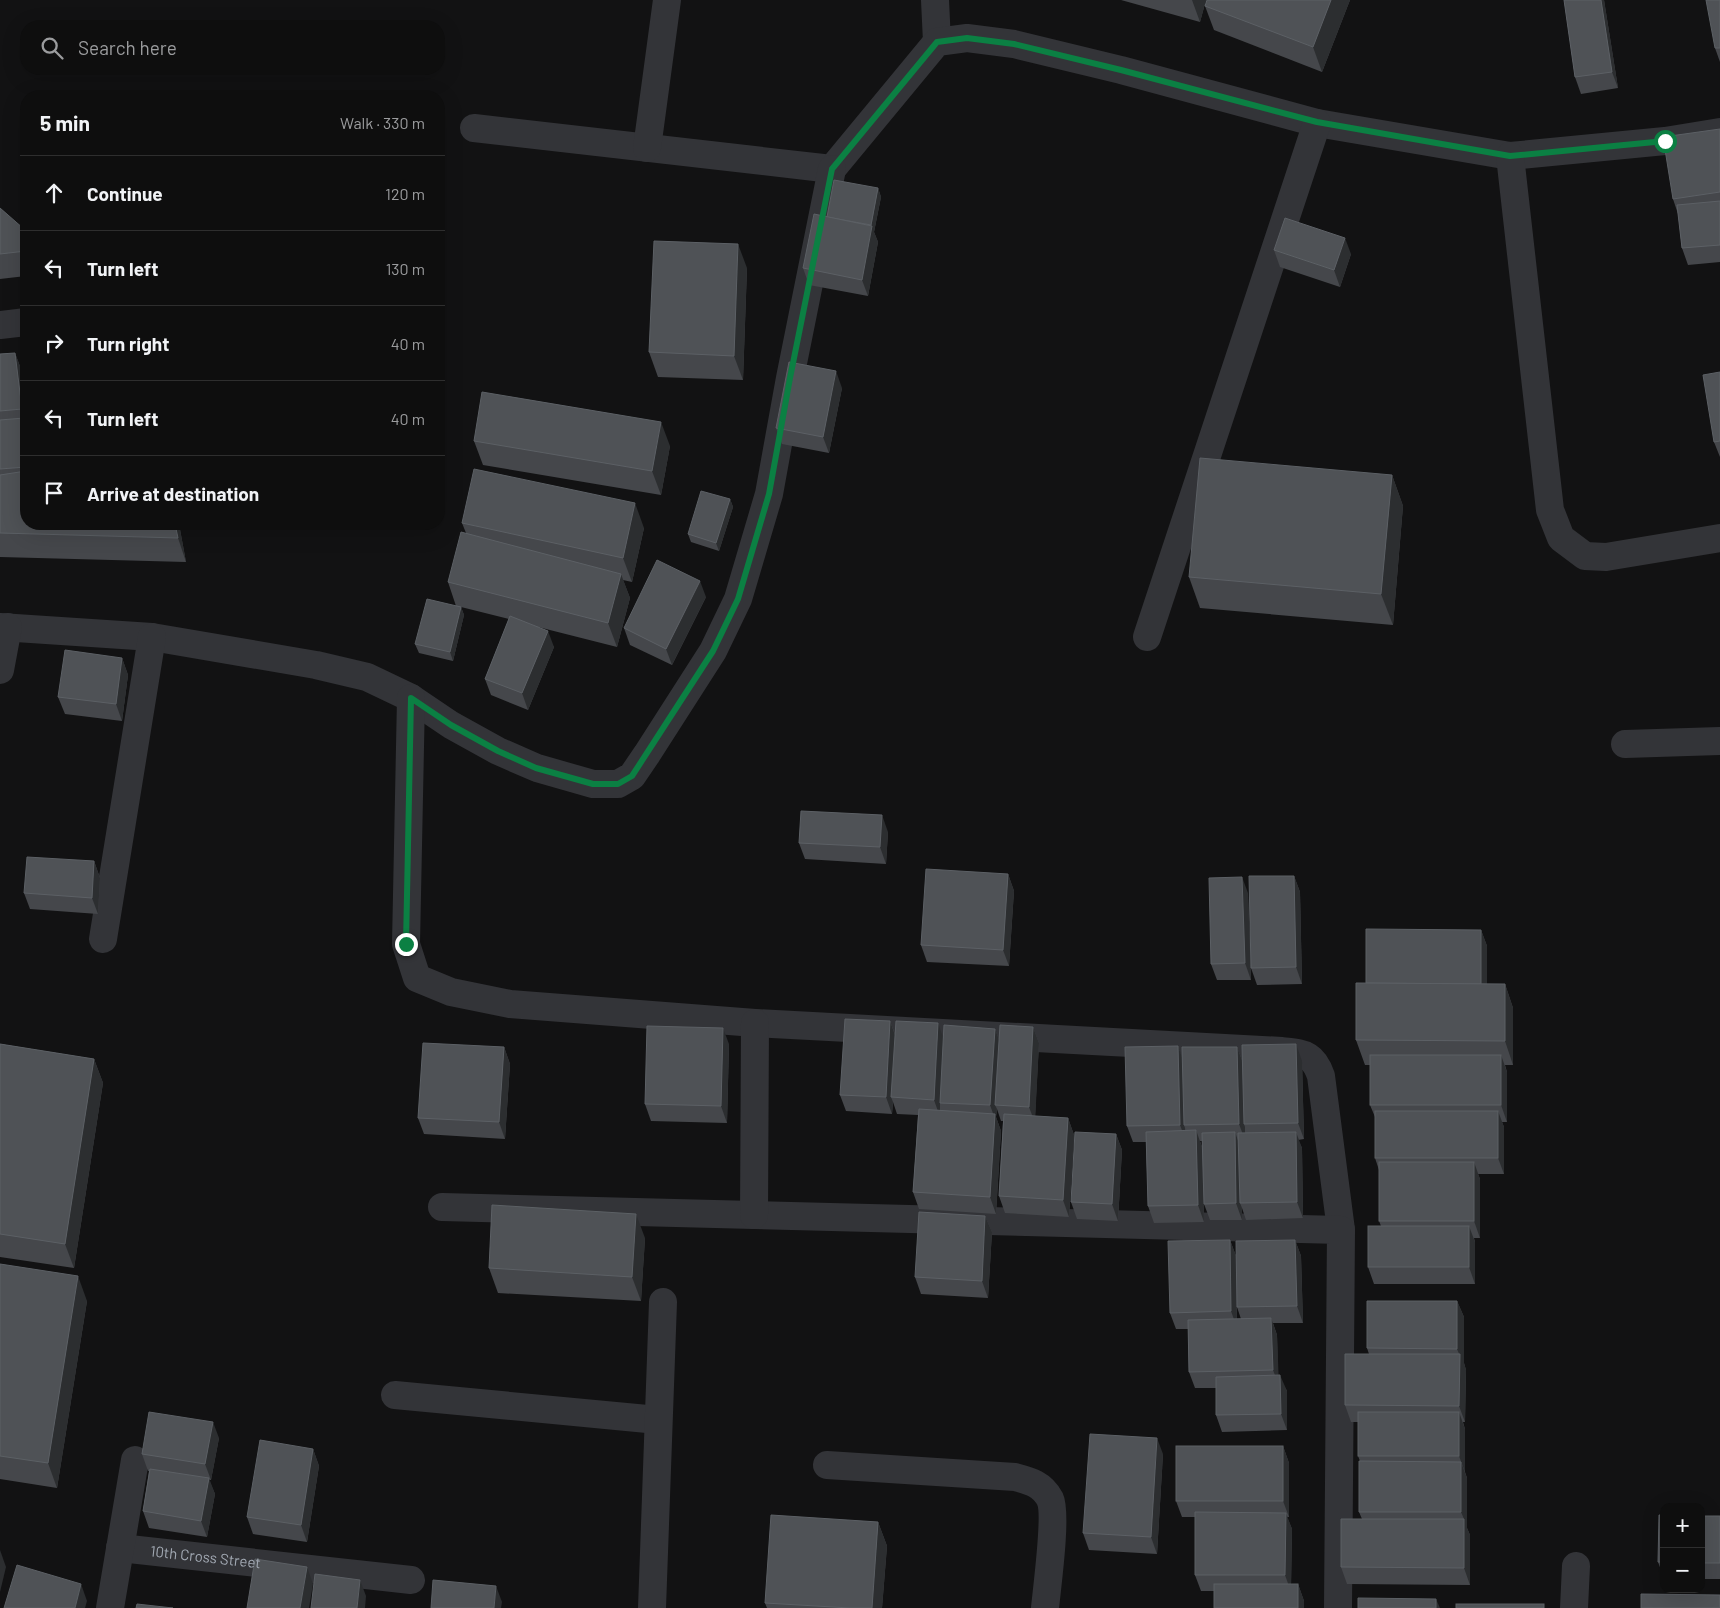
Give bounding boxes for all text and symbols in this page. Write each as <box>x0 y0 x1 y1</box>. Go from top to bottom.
search box <box>20 20 445 75</box>
icon: search <box>38 34 66 62</box>
text: Search here <box>78 36 177 59</box>
text: 5 min <box>40 110 90 135</box>
text: Walk · 330 m <box>340 113 425 132</box>
route start <box>1654 130 1677 153</box>
icon: ahead <box>40 179 68 207</box>
text: Continue <box>87 182 163 205</box>
text: 120 m <box>385 184 425 203</box>
icon: left <box>40 254 68 282</box>
text: Turn left <box>87 257 158 280</box>
text: 130 m <box>386 259 425 278</box>
icon: right <box>40 329 68 357</box>
text: Turn right <box>87 332 169 355</box>
text: 40 m <box>391 334 425 353</box>
icon: left <box>40 404 68 432</box>
text: Turn left <box>87 407 158 430</box>
text: 40 m <box>391 409 425 428</box>
icon: arrive <box>40 479 68 507</box>
text: Arrive at destination <box>87 482 259 505</box>
route end <box>395 933 418 956</box>
map controls <box>1660 1503 1705 1593</box>
button: + <box>1660 1503 1705 1548</box>
street label: 10th Cross Street <box>149 1541 262 1571</box>
button: − <box>1660 1548 1705 1593</box>

